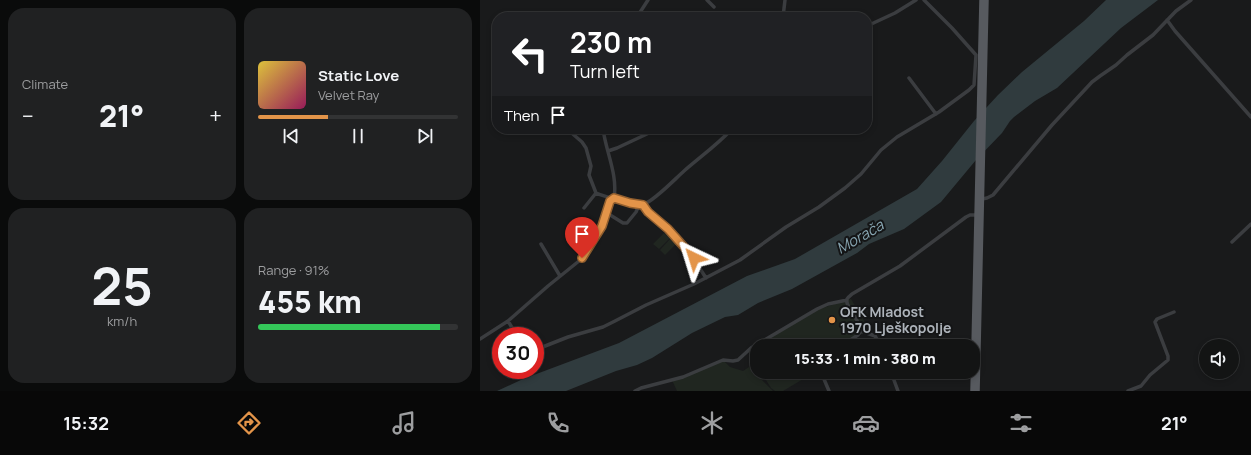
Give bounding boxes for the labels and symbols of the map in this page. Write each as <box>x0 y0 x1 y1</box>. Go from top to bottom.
water label: Morača <box>832 214 888 259</box>
pin <box>565 217 599 258</box>
position arrow <box>673 237 715 279</box>
place label: OFK Mladost 1970 Lješkopolje <box>840 302 952 337</box>
marker: OFK Mladost 1970 Lješkopolje <box>827 315 837 325</box>
speed limit sign: 30 <box>492 327 544 379</box>

